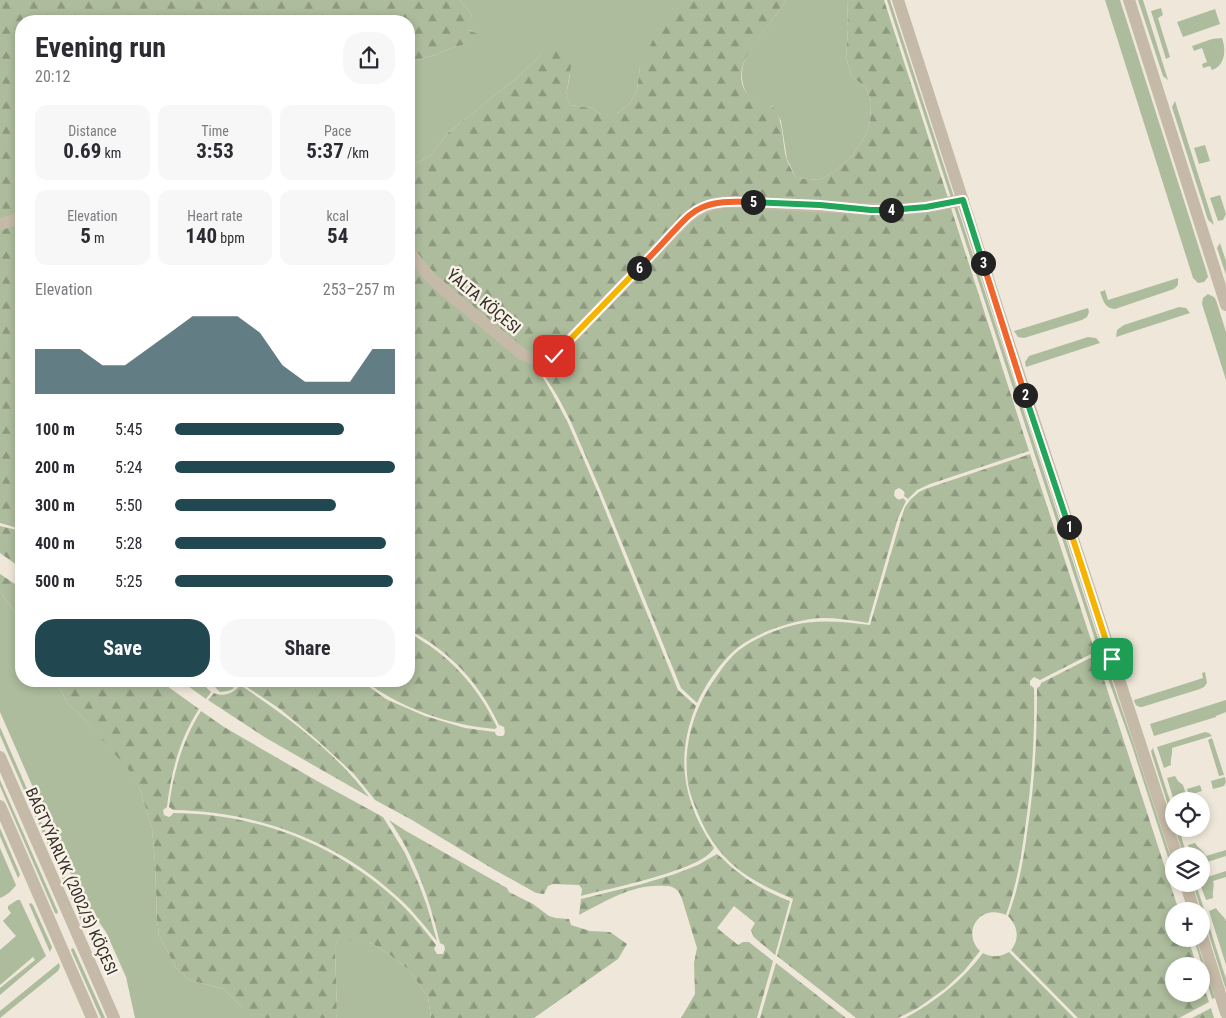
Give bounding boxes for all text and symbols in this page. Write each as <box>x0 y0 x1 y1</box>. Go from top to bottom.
text: Evening run <box>35 31 166 64</box>
button: share <box>343 32 395 84</box>
text: 20:12 <box>35 67 70 86</box>
text: Distance <box>68 123 116 139</box>
text: Time <box>201 123 229 139</box>
text: Pace <box>324 123 351 139</box>
text: 0.69 <box>63 139 101 163</box>
text: 3:53 <box>196 139 234 163</box>
text: 5:37 <box>306 139 344 163</box>
text: km <box>101 145 121 161</box>
text: /km <box>344 145 369 161</box>
pin: 5 <box>740 190 766 214</box>
text: 5 <box>750 194 757 210</box>
pin: 4 <box>878 198 904 222</box>
text: 4 <box>888 202 895 218</box>
text: Elevation <box>67 208 118 224</box>
text: Heart rate <box>187 208 243 224</box>
text: kcal <box>326 208 349 224</box>
text: 5 <box>80 224 91 248</box>
text: 140 <box>185 224 217 248</box>
text: 54 <box>327 224 348 248</box>
text: m <box>91 230 105 246</box>
text: bpm <box>217 230 245 246</box>
pin: 3 <box>970 250 996 276</box>
text: 3 <box>980 255 987 271</box>
pin: 6 <box>626 256 652 280</box>
text: 6 <box>636 260 643 276</box>
street label: ÝALTA KÖÇESI <box>443 265 524 338</box>
text: Elevation <box>35 280 93 299</box>
text: 253–257 m <box>323 280 395 299</box>
pin <box>533 335 575 377</box>
icon: check <box>540 342 568 370</box>
pin: 2 <box>1012 382 1038 408</box>
text: 2 <box>1022 387 1029 403</box>
text: 100 m <box>35 420 75 439</box>
text: 5:45 <box>115 420 142 439</box>
text: 200 m <box>35 458 75 477</box>
text: 5:24 <box>115 458 142 477</box>
text: 300 m <box>35 496 75 515</box>
text: 5:50 <box>115 496 142 515</box>
pin: 1 <box>1056 514 1082 540</box>
text: 1 <box>1066 519 1073 535</box>
text: 400 m <box>35 534 75 553</box>
text: 5:28 <box>115 534 142 553</box>
text: 500 m <box>35 572 75 591</box>
text: 5:25 <box>115 572 142 591</box>
button: Save <box>35 619 210 677</box>
button: Share <box>220 619 395 677</box>
pin <box>1091 638 1133 680</box>
icon: arrive <box>1098 645 1126 673</box>
street label: BAGTYÝARLYK (2002/5) KÖÇESI <box>22 785 121 978</box>
map controls <box>1165 792 1210 1002</box>
button: locate <box>1165 792 1210 837</box>
button: layers <box>1165 847 1210 892</box>
button: + <box>1165 902 1210 947</box>
button: − <box>1165 957 1210 1002</box>

